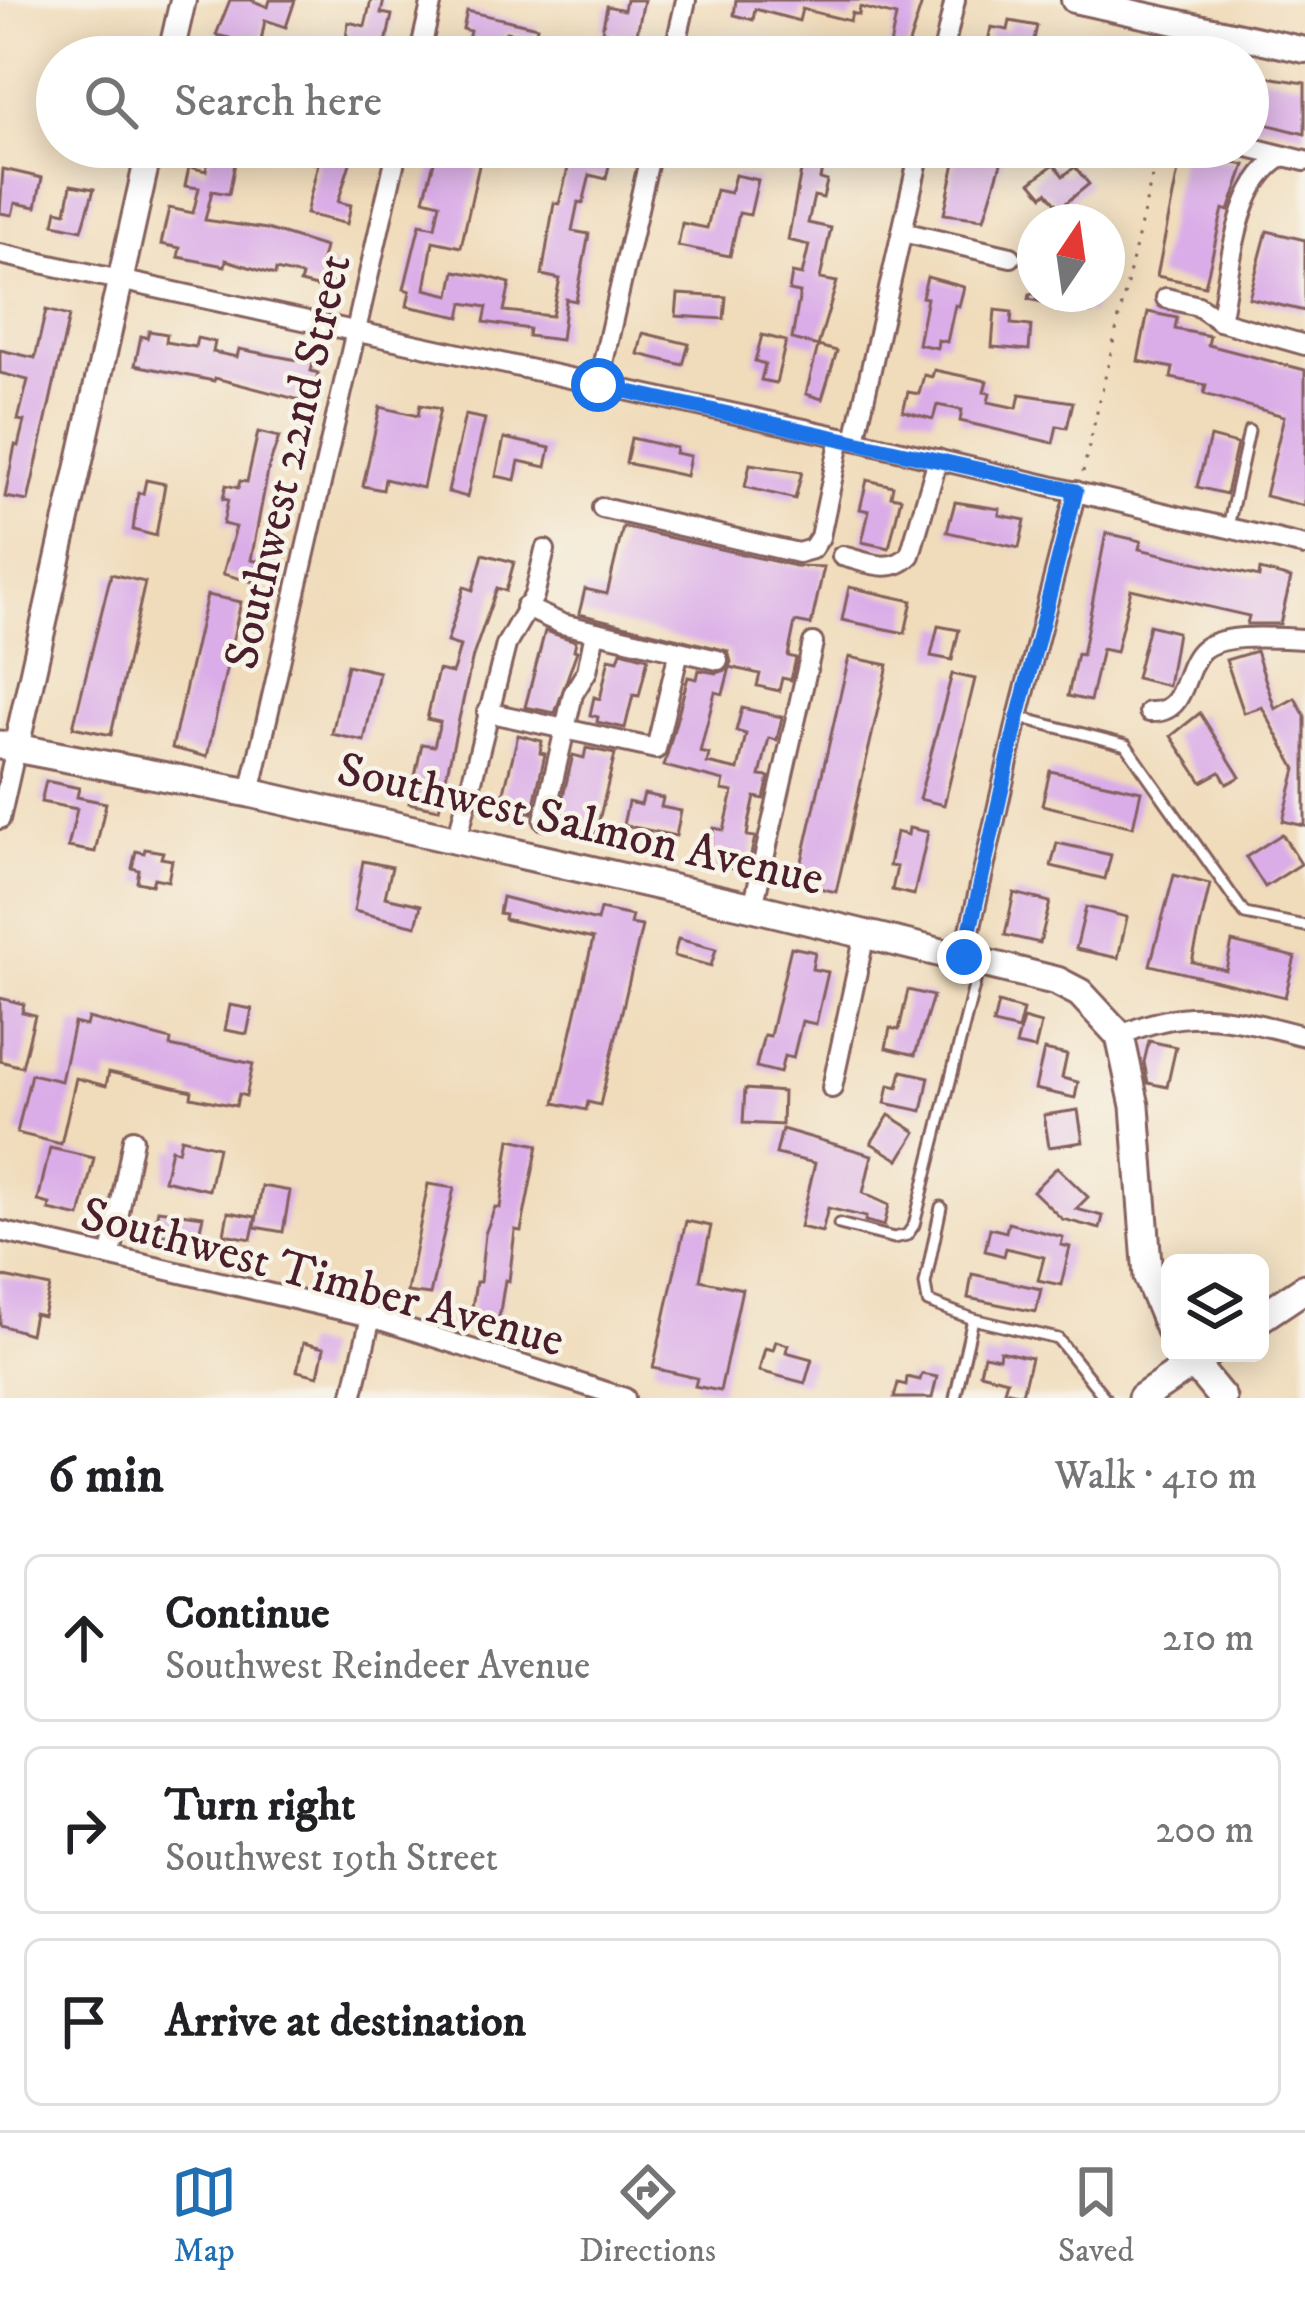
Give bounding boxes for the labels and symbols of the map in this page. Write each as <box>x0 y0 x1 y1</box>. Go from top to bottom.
north arrow <box>1017 204 1125 312</box>
street label: Southwest 22nd Street <box>212 248 366 675</box>
route start <box>571 358 625 412</box>
street label: Southwest Salmon Avenue <box>331 740 829 910</box>
route end <box>937 930 991 984</box>
street label: Southwest Timber Avenue <box>74 1185 570 1371</box>

